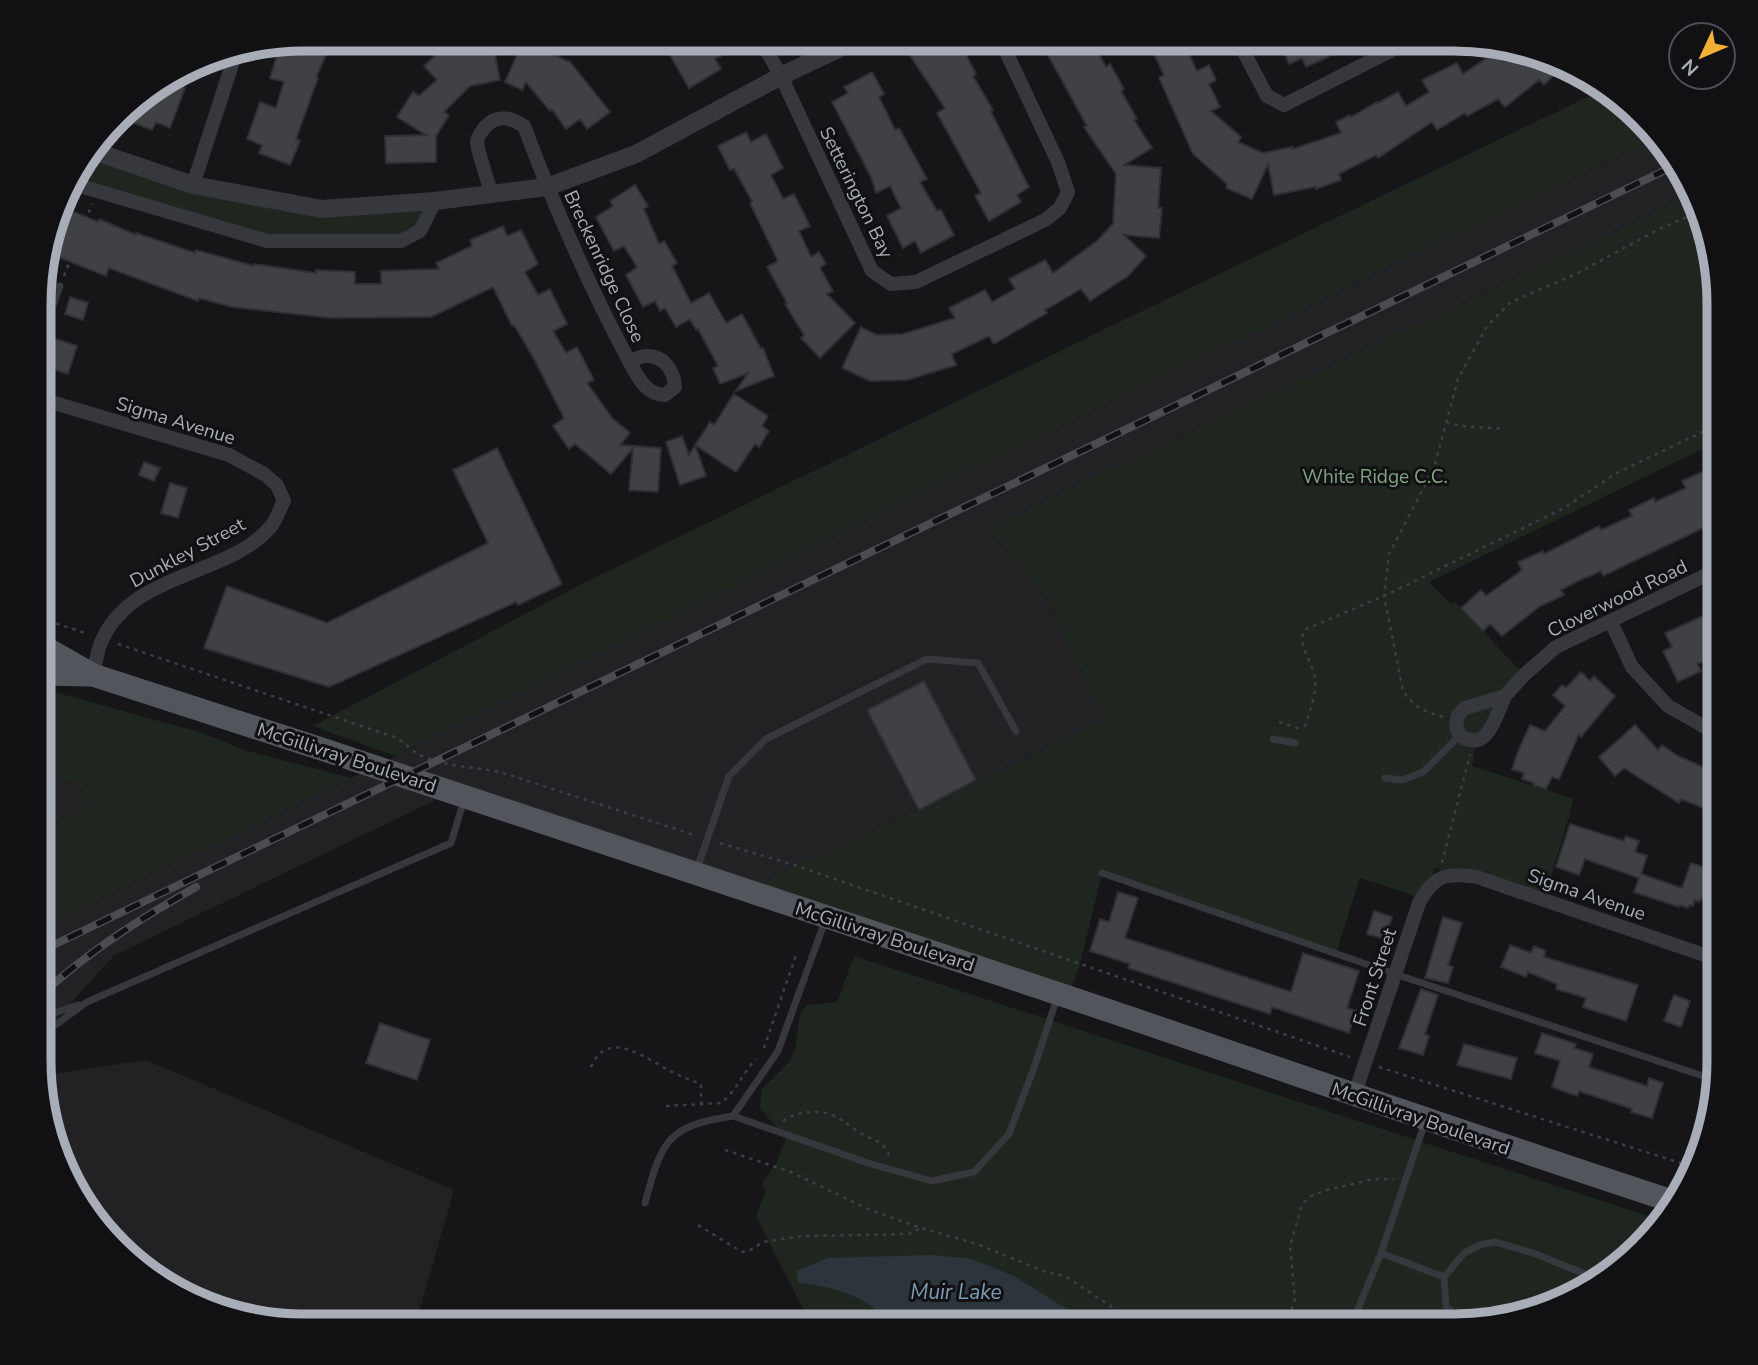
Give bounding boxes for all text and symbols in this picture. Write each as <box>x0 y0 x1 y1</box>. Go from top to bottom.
north arrow <box>1667 21 1737 91</box>
text: N <box>1676 53 1705 81</box>
street label: Setterington Bay <box>813 122 899 263</box>
street label: Breckenridge Close <box>557 186 651 347</box>
street label: Sigma Avenue <box>113 391 238 451</box>
park label: White Ridge C.C. <box>1302 464 1448 490</box>
street label: Dunkley Street <box>125 511 250 594</box>
street label: Cloverwood Road <box>1543 554 1692 644</box>
street label: McGillivray Boulevard <box>254 717 440 799</box>
street label: Sigma Avenue <box>1524 863 1649 927</box>
street label: McGillivray Boulevard <box>792 896 978 978</box>
street label: Front Street <box>1347 925 1403 1030</box>
street label: McGillivray Boulevard <box>1328 1076 1513 1162</box>
water label: Muir Lake <box>910 1278 1002 1306</box>

